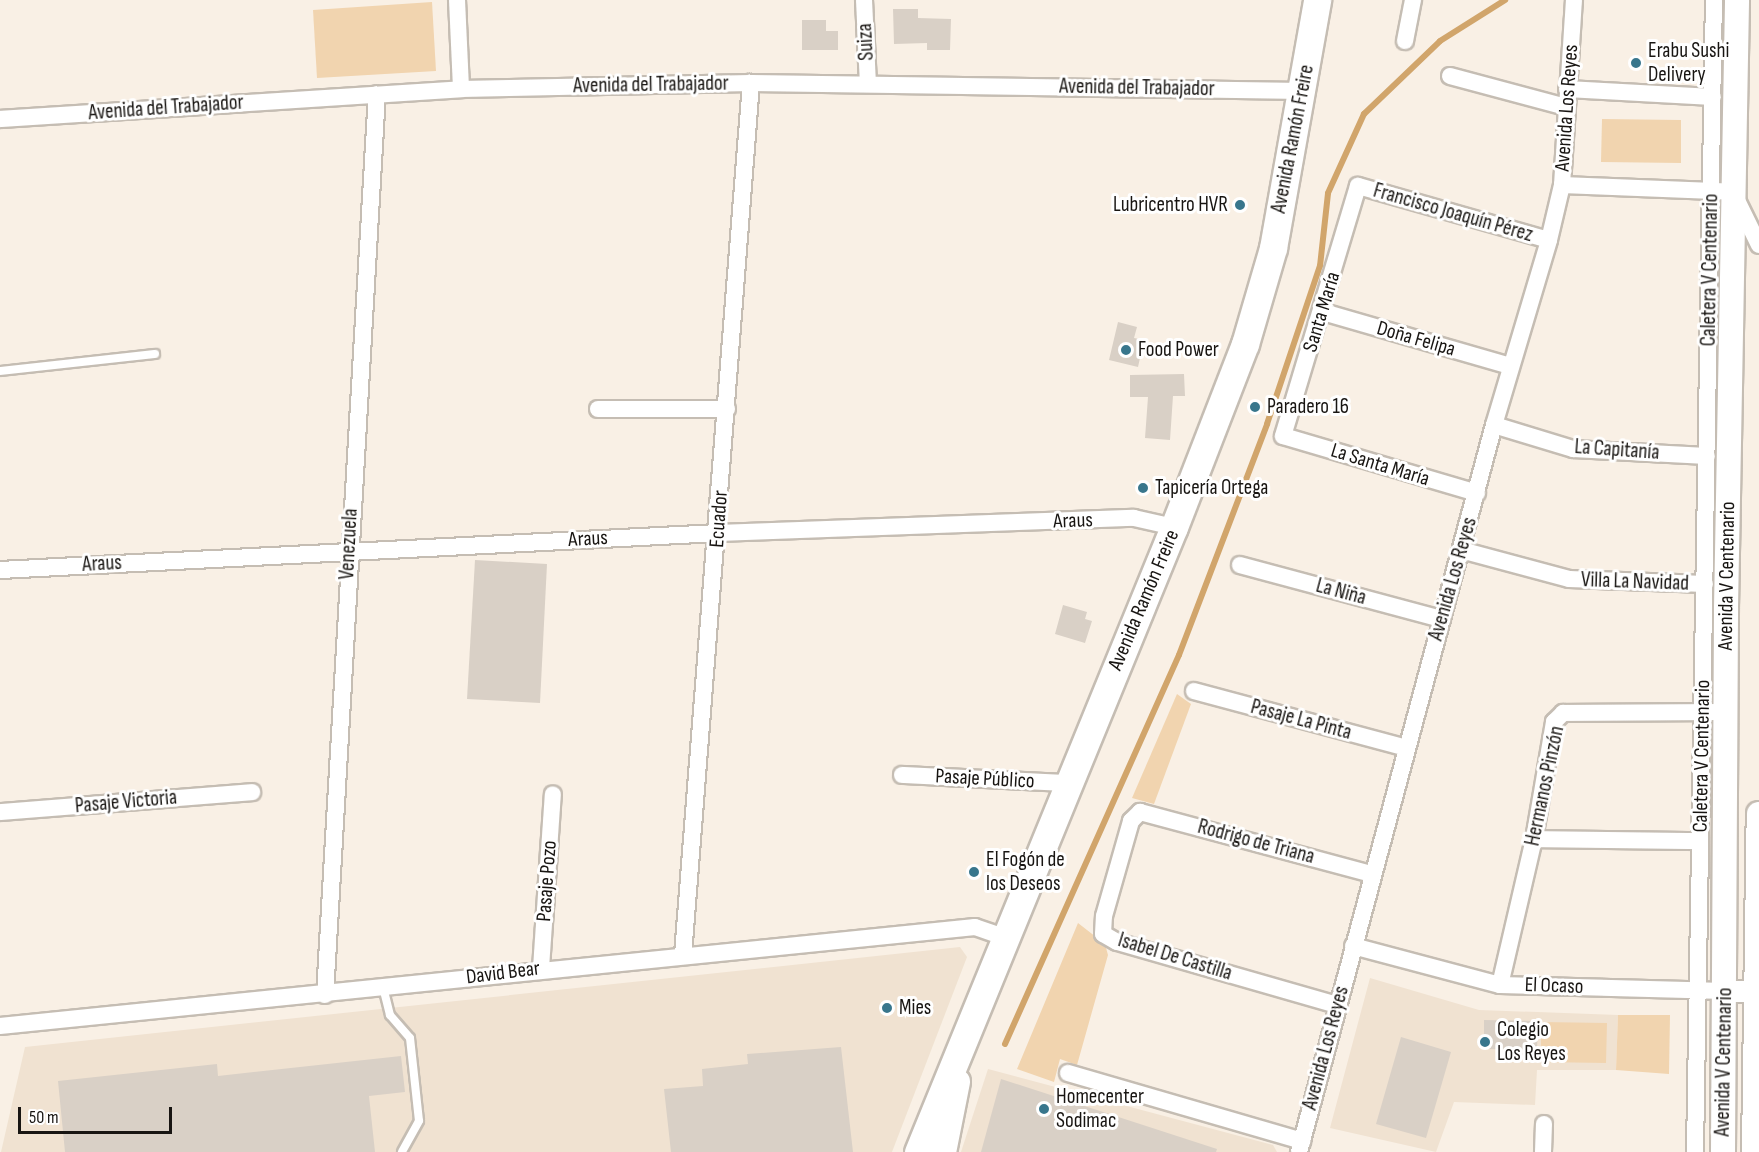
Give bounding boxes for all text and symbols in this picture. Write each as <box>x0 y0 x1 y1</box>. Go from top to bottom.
street label: Suiza <box>852 23 880 61</box>
place label: Erabu Sushi Delivery <box>1648 38 1729 88</box>
street label: Avenida Los Reyes <box>1550 44 1584 172</box>
marker: Erabu Sushi Delivery <box>1629 56 1643 70</box>
street label: Avenida Ramón Freire <box>1266 63 1320 215</box>
street label: Avenida del Trabajador <box>573 71 729 99</box>
street label: Avenida del Trabajador <box>1059 74 1215 102</box>
street label: Avenida del Trabajador <box>88 90 244 126</box>
street label: Francisco Joaquín Pérez <box>1370 178 1536 248</box>
place label: Lubricentro HVR <box>1113 192 1228 218</box>
street label: Caletera V Centenario <box>1696 193 1724 347</box>
marker: Lubricentro HVR <box>1233 198 1247 212</box>
street label: Santa María <box>1298 269 1346 355</box>
street label: Doña Felipa <box>1374 316 1458 362</box>
place label: Food Power <box>1138 337 1219 363</box>
marker: Food Power <box>1119 343 1133 357</box>
place label: Paradero 16 <box>1267 394 1349 420</box>
marker: Paradero 16 <box>1248 400 1262 414</box>
street label: La Capitanía <box>1574 434 1660 466</box>
street label: La Santa María <box>1328 438 1432 492</box>
place label: Tapicería Ortega <box>1155 475 1268 501</box>
marker: Tapicería Ortega <box>1136 481 1150 495</box>
street label: Ecuador <box>704 490 734 548</box>
street label: Avenida V Centenario <box>1713 501 1741 651</box>
street label: Venezuela <box>335 508 363 580</box>
street label: Araus <box>1053 508 1093 534</box>
street label: Avenida Los Reyes <box>1423 514 1483 644</box>
street label: Araus <box>568 525 608 553</box>
street label: Avenida Ramón Freire <box>1103 526 1185 674</box>
street label: Araus <box>82 550 122 578</box>
street label: Villa La Navidad <box>1581 568 1689 596</box>
street label: La Niña <box>1313 573 1369 611</box>
street label: Caletera V Centenario <box>1688 679 1716 833</box>
street label: Pasaje La Pinta <box>1248 694 1354 746</box>
street label: Hermanos Pinzón <box>1520 724 1570 848</box>
street label: Pasaje Público <box>935 764 1035 794</box>
street label: Pasaje Victoria <box>74 785 178 819</box>
street label: Rodrigo de Triana <box>1195 814 1317 870</box>
street label: Pasaje Pozo <box>532 840 562 922</box>
place label: El Fogón de los Deseos <box>986 847 1065 897</box>
marker: El Fogón de los Deseos <box>967 865 981 879</box>
street label: Isabel De Castilla <box>1115 928 1235 986</box>
street label: David Bear <box>465 956 541 990</box>
street label: El Ocaso <box>1524 972 1584 1000</box>
street label: Avenida Los Reyes <box>1297 983 1355 1113</box>
street label: Avenida V Centenario <box>1710 987 1738 1137</box>
place label: Mies <box>899 995 931 1021</box>
marker: Mies <box>880 1001 894 1015</box>
place label: Colegio Los Reyes <box>1497 1017 1566 1067</box>
marker: Colegio Los Reyes <box>1478 1035 1492 1049</box>
place label: Homecenter Sodimac <box>1056 1084 1144 1134</box>
scale bar <box>21 1095 176 1133</box>
marker: Homecenter Sodimac <box>1037 1102 1051 1116</box>
text: 50 m <box>29 1107 59 1128</box>

